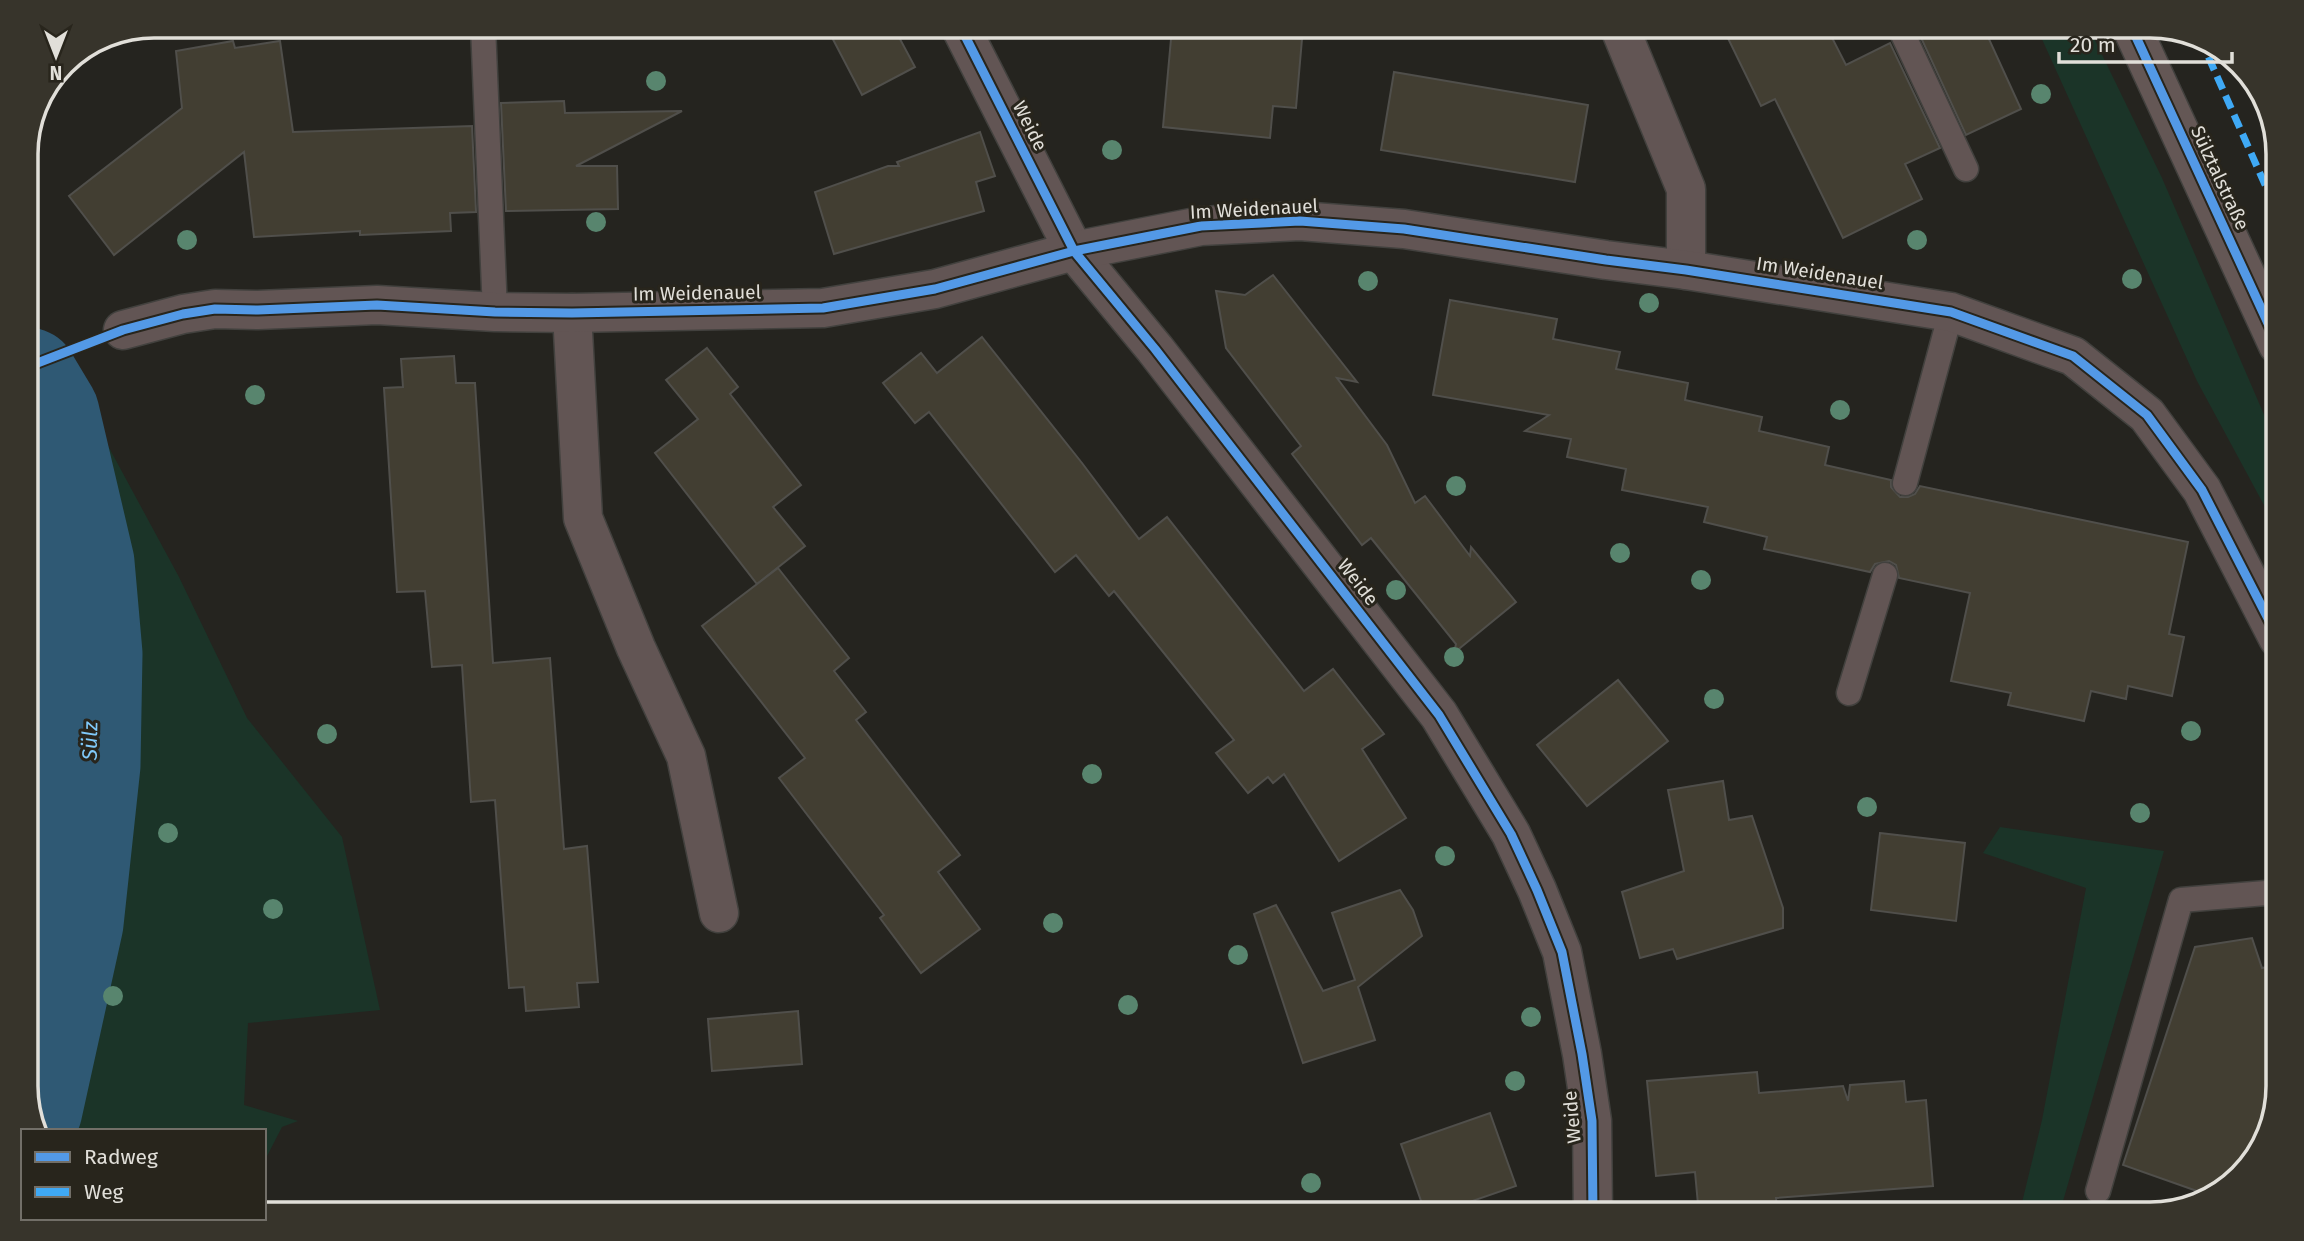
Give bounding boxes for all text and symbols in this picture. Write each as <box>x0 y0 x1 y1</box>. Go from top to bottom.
north arrow <box>21 21 91 91</box>
scale bar <box>2059 21 2232 65</box>
text: 20 m <box>2070 32 2116 58</box>
text: N <box>50 61 62 84</box>
street label: Weide <box>1008 97 1052 155</box>
street label: Sülztalstraße <box>2186 122 2254 234</box>
street label: Im Weidenauel <box>1189 194 1319 224</box>
street label: Im Weidenauel <box>1755 252 1886 294</box>
street label: Im Weidenauel <box>633 280 762 306</box>
street label: Weide <box>1333 554 1383 610</box>
water label: Sülz <box>77 720 103 762</box>
street label: Weide <box>1558 1090 1586 1144</box>
legend <box>21 1129 266 1220</box>
text: Radweg <box>84 1144 158 1170</box>
text: Weg <box>84 1179 124 1205</box>

